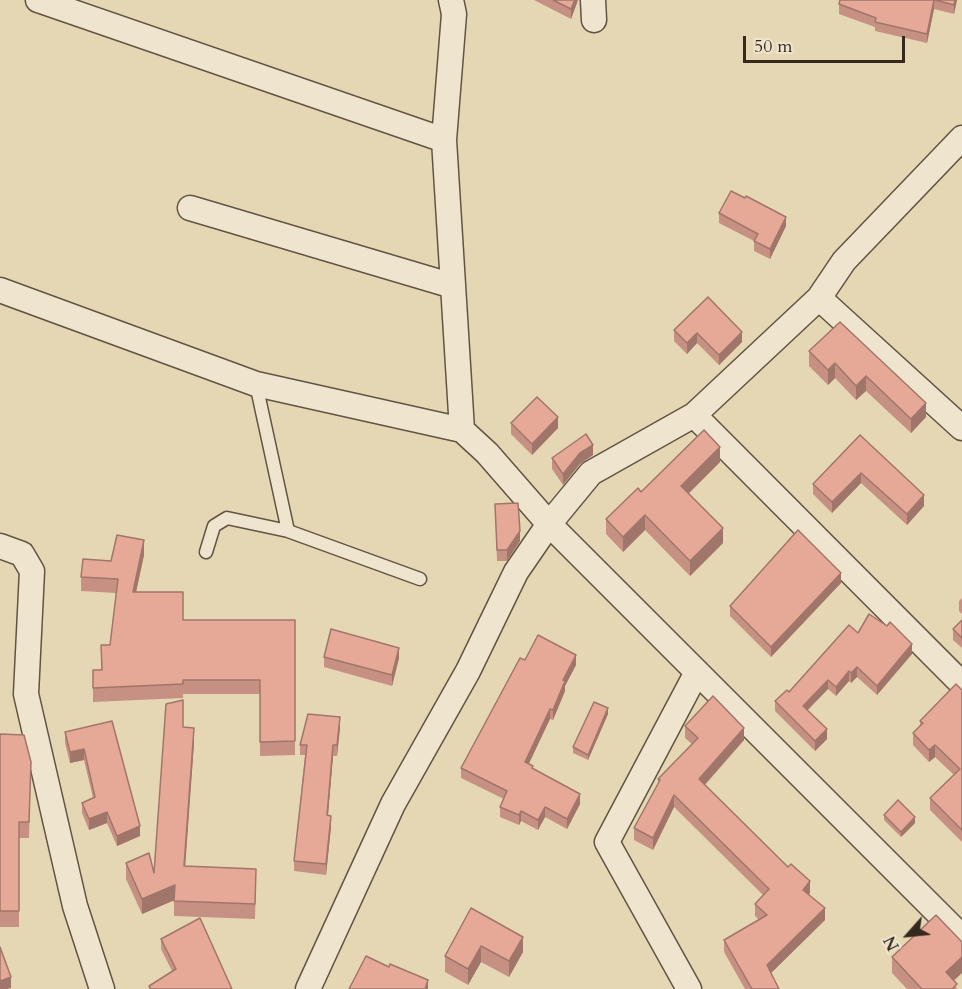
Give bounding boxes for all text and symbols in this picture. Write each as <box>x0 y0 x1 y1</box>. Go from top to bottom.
scale bar <box>746 24 908 62</box>
text: 50 m <box>754 34 793 59</box>
north arrow <box>878 905 938 965</box>
text: N <box>879 932 905 954</box>

